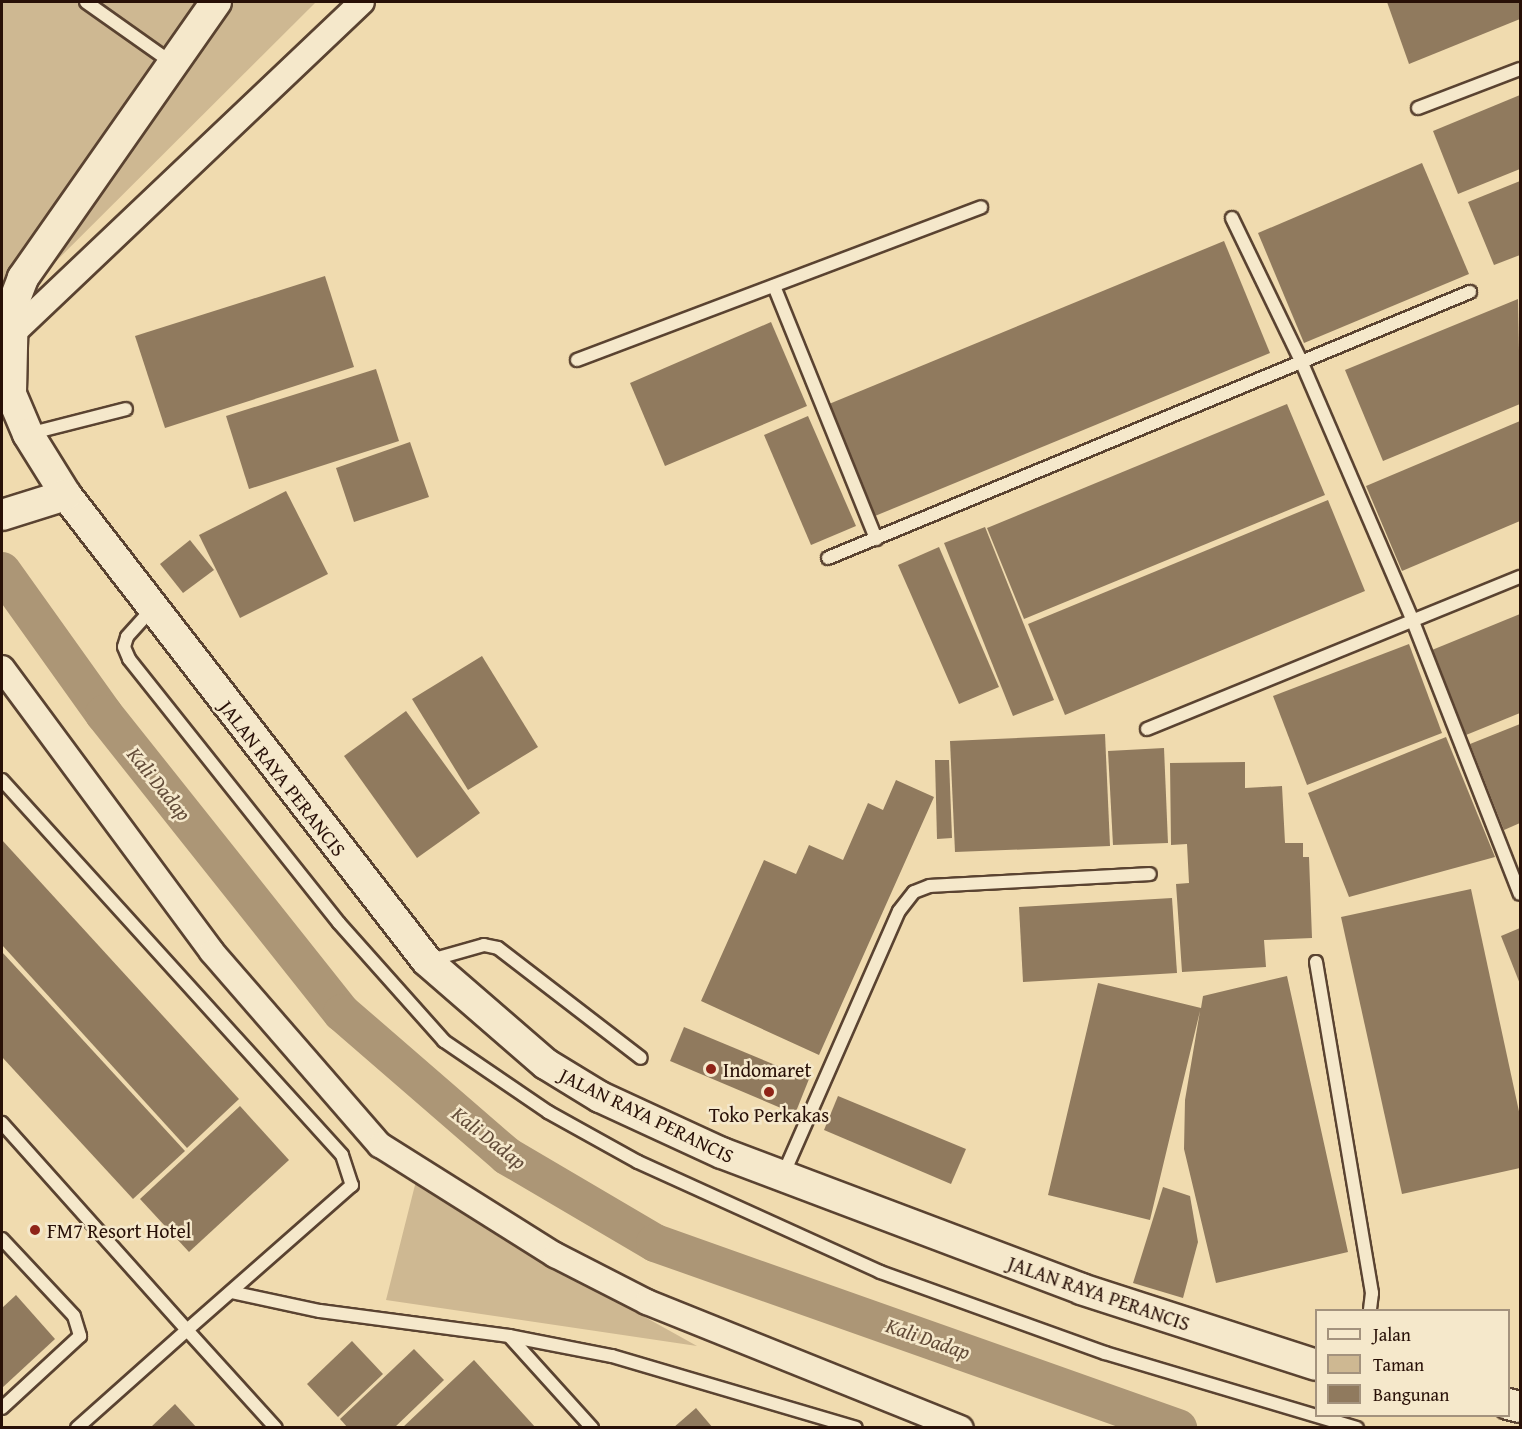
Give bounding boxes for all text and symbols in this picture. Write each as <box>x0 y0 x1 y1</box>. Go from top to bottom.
street label: JALAN RAYA PERANCIS <box>215 695 351 861</box>
water label: Kali Dadap <box>122 742 196 826</box>
place label: Indomaret <box>723 1057 811 1081</box>
street label: JALAN RAYA PERANCIS <box>556 1062 738 1168</box>
marker: Indomaret <box>704 1062 718 1076</box>
marker: Toko Perkakas <box>762 1085 776 1099</box>
water label: Kali Dadap <box>447 1101 531 1175</box>
place label: Toko Perkakas <box>709 1102 829 1126</box>
place label: FM7 Resort Hotel <box>47 1218 191 1242</box>
marker: FM7 Resort Hotel <box>28 1223 42 1237</box>
street label: JALAN RAYA PERANCIS <box>1005 1251 1193 1335</box>
legend <box>1315 1309 1510 1417</box>
water label: Kali Dadap <box>883 1313 973 1365</box>
text: Jalan <box>1373 1321 1411 1348</box>
text: Taman <box>1373 1351 1424 1378</box>
text: Bangunan <box>1373 1381 1449 1408</box>

